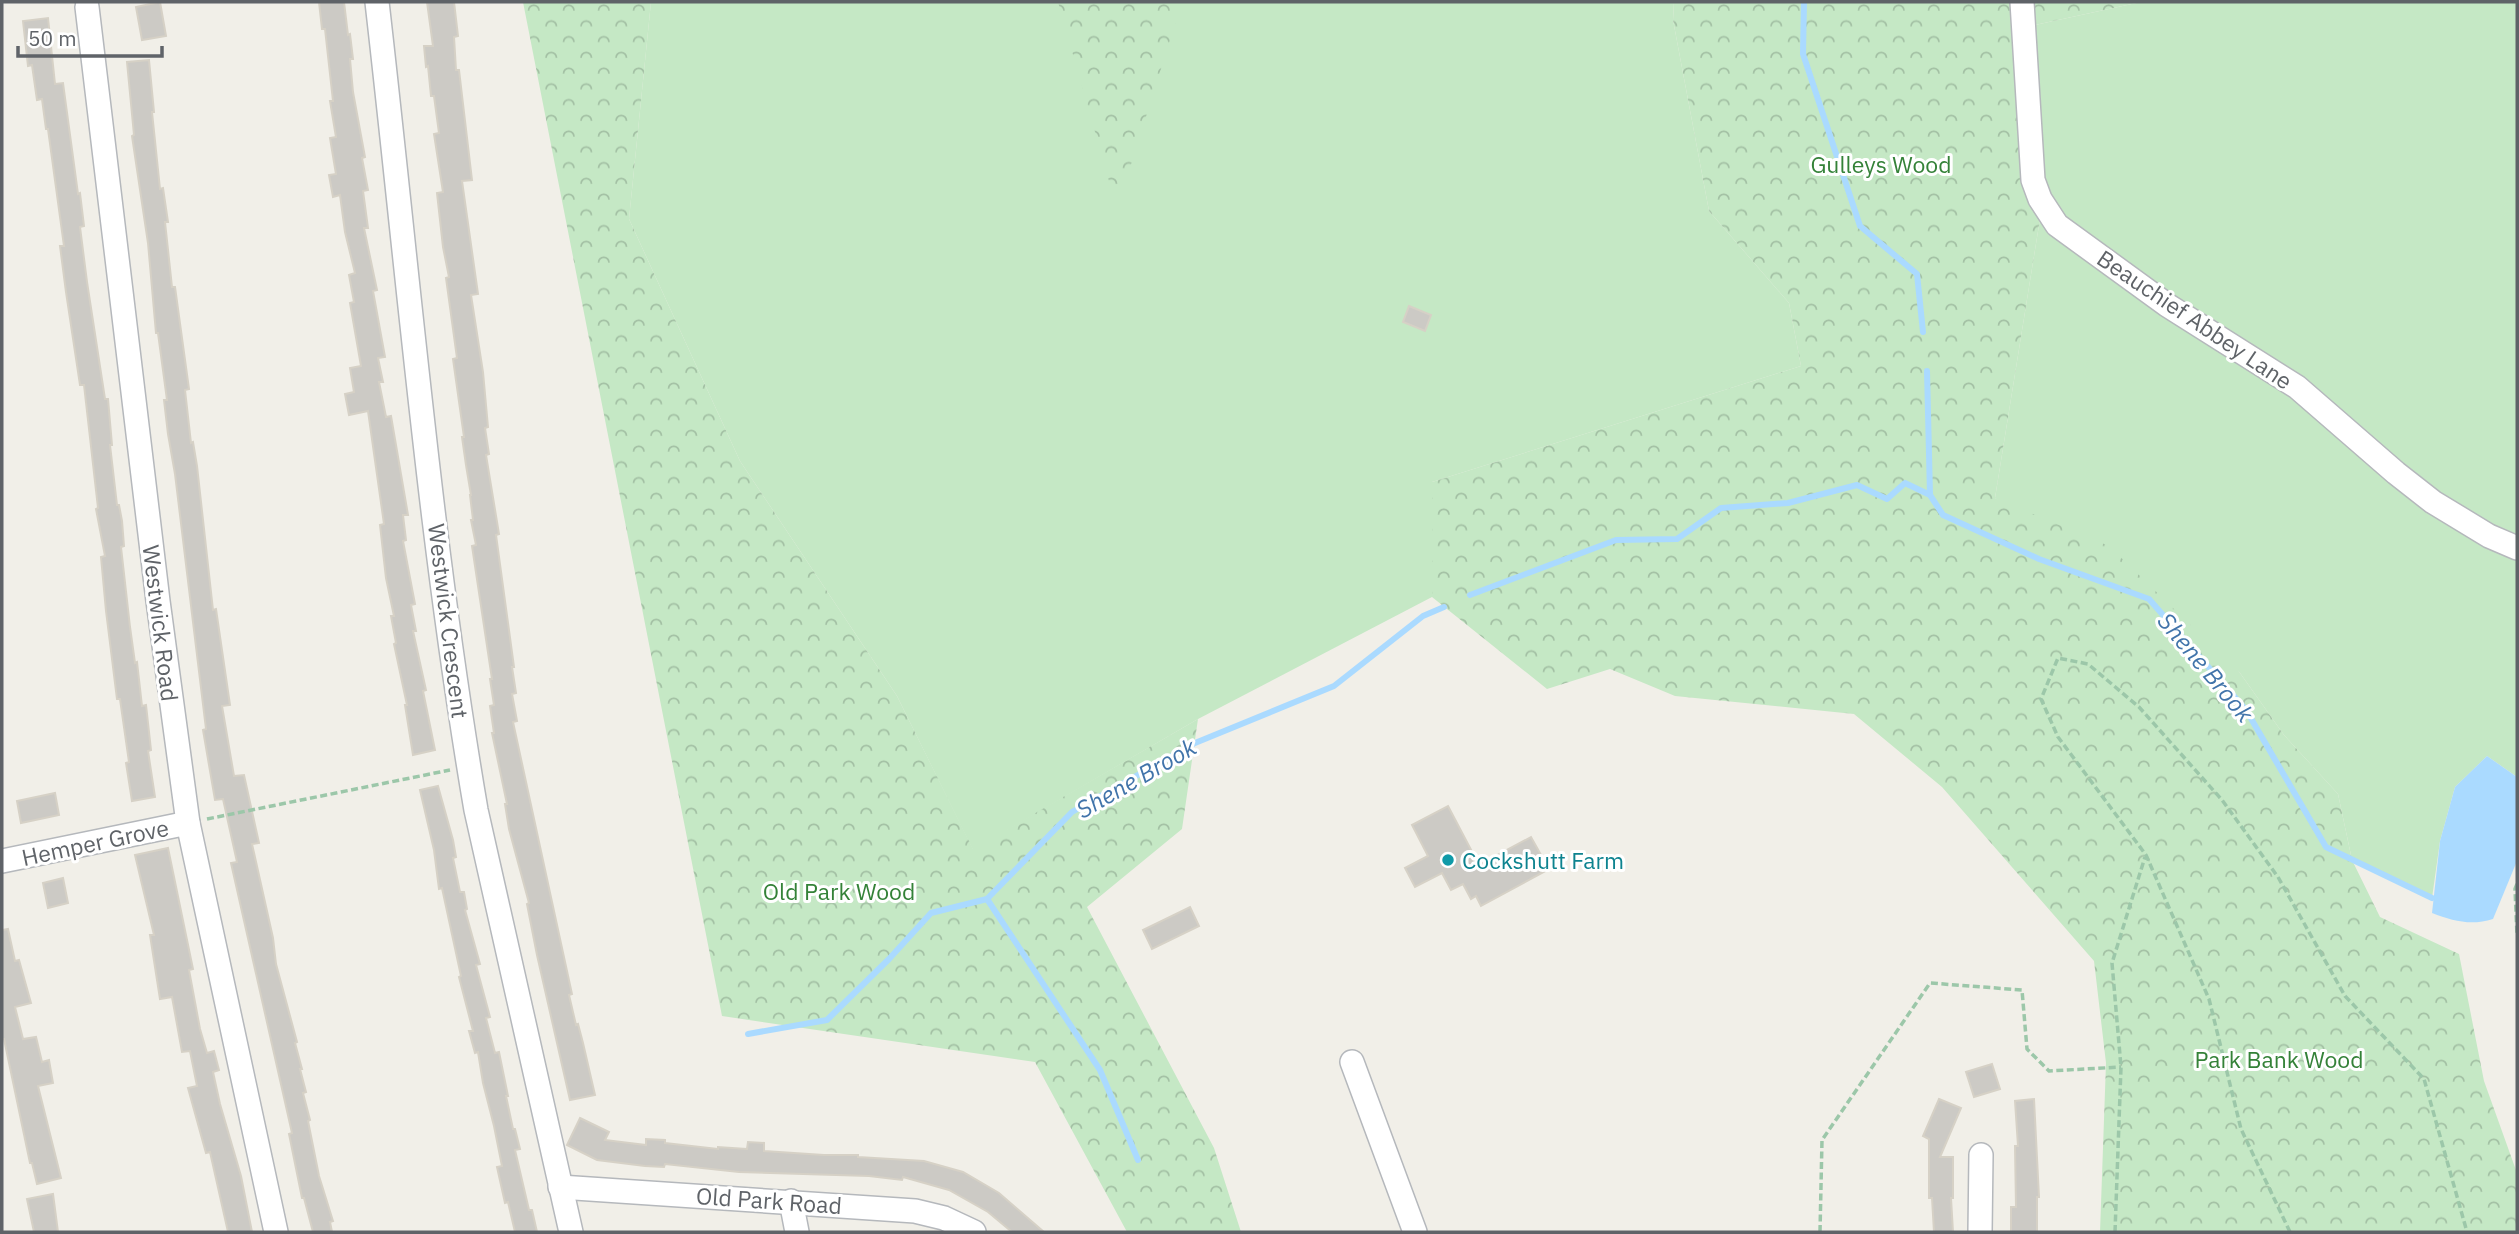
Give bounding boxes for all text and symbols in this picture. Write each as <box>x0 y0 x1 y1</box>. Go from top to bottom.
scale bar <box>18 14 161 58</box>
text: 50 m <box>28 24 77 52</box>
park label: Gulleys Wood <box>1810 149 1952 179</box>
street label: Beauchief Abbey Lane <box>2092 242 2298 396</box>
street label: Westwick Crescent <box>422 522 476 720</box>
street label: Westwick Road <box>137 543 185 703</box>
water label: Shene Brook <box>2151 606 2262 729</box>
water label: Shene Brook <box>1070 730 1202 825</box>
street label: Hemper Grove <box>19 812 171 872</box>
place label: Cockshutt Farm <box>1462 845 1624 875</box>
marker: Cockshutt Farm <box>1440 852 1456 868</box>
park label: Old Park Wood <box>763 876 915 906</box>
park label: Park Bank Wood <box>2194 1044 2364 1074</box>
street label: Old Park Road <box>695 1180 843 1220</box>

